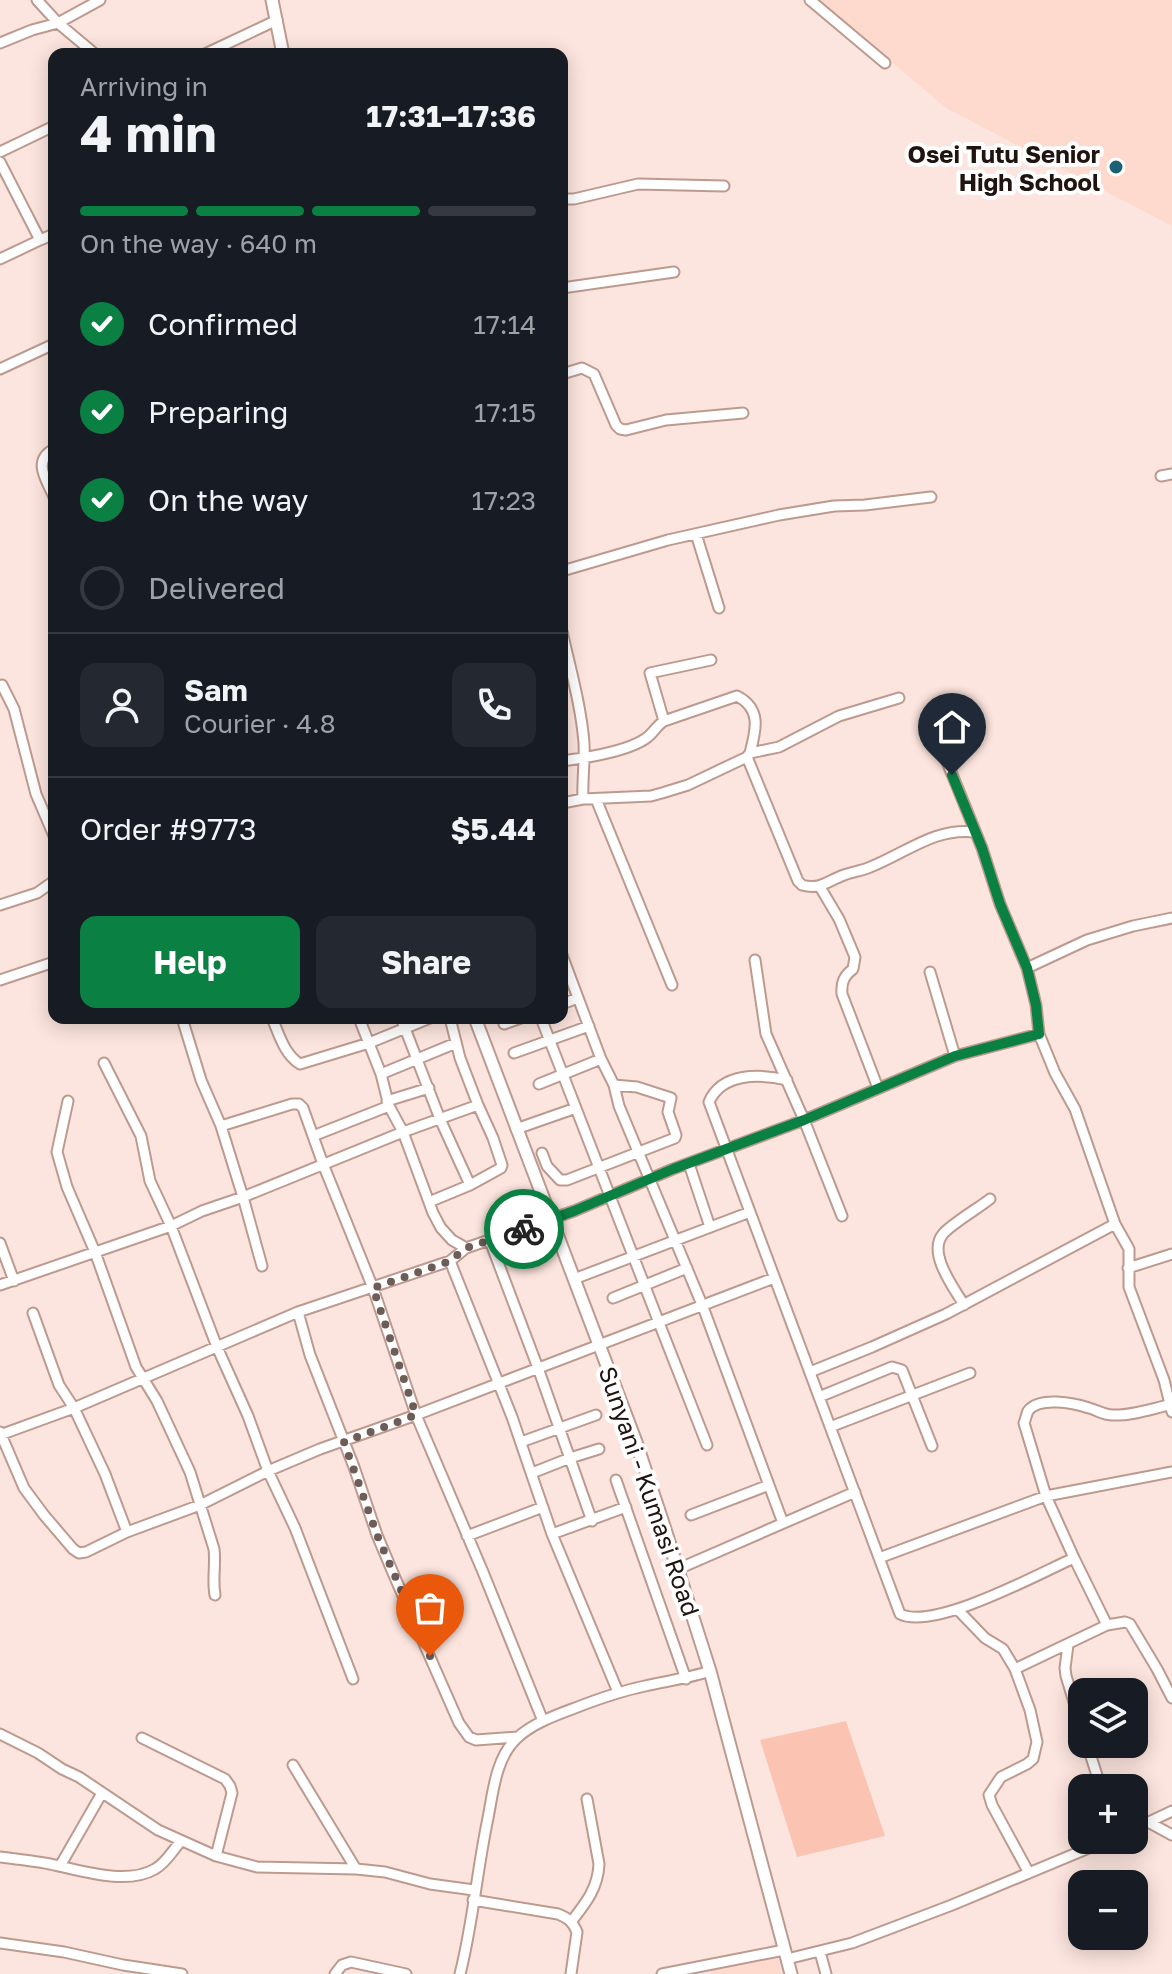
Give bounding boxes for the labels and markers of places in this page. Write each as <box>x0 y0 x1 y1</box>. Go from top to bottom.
place label: Osei Tutu Senior High School <box>907 139 1100 196</box>
marker: Osei Tutu Senior High School <box>1107 158 1125 176</box>
pin <box>918 693 986 775</box>
pin <box>396 1574 464 1656</box>

